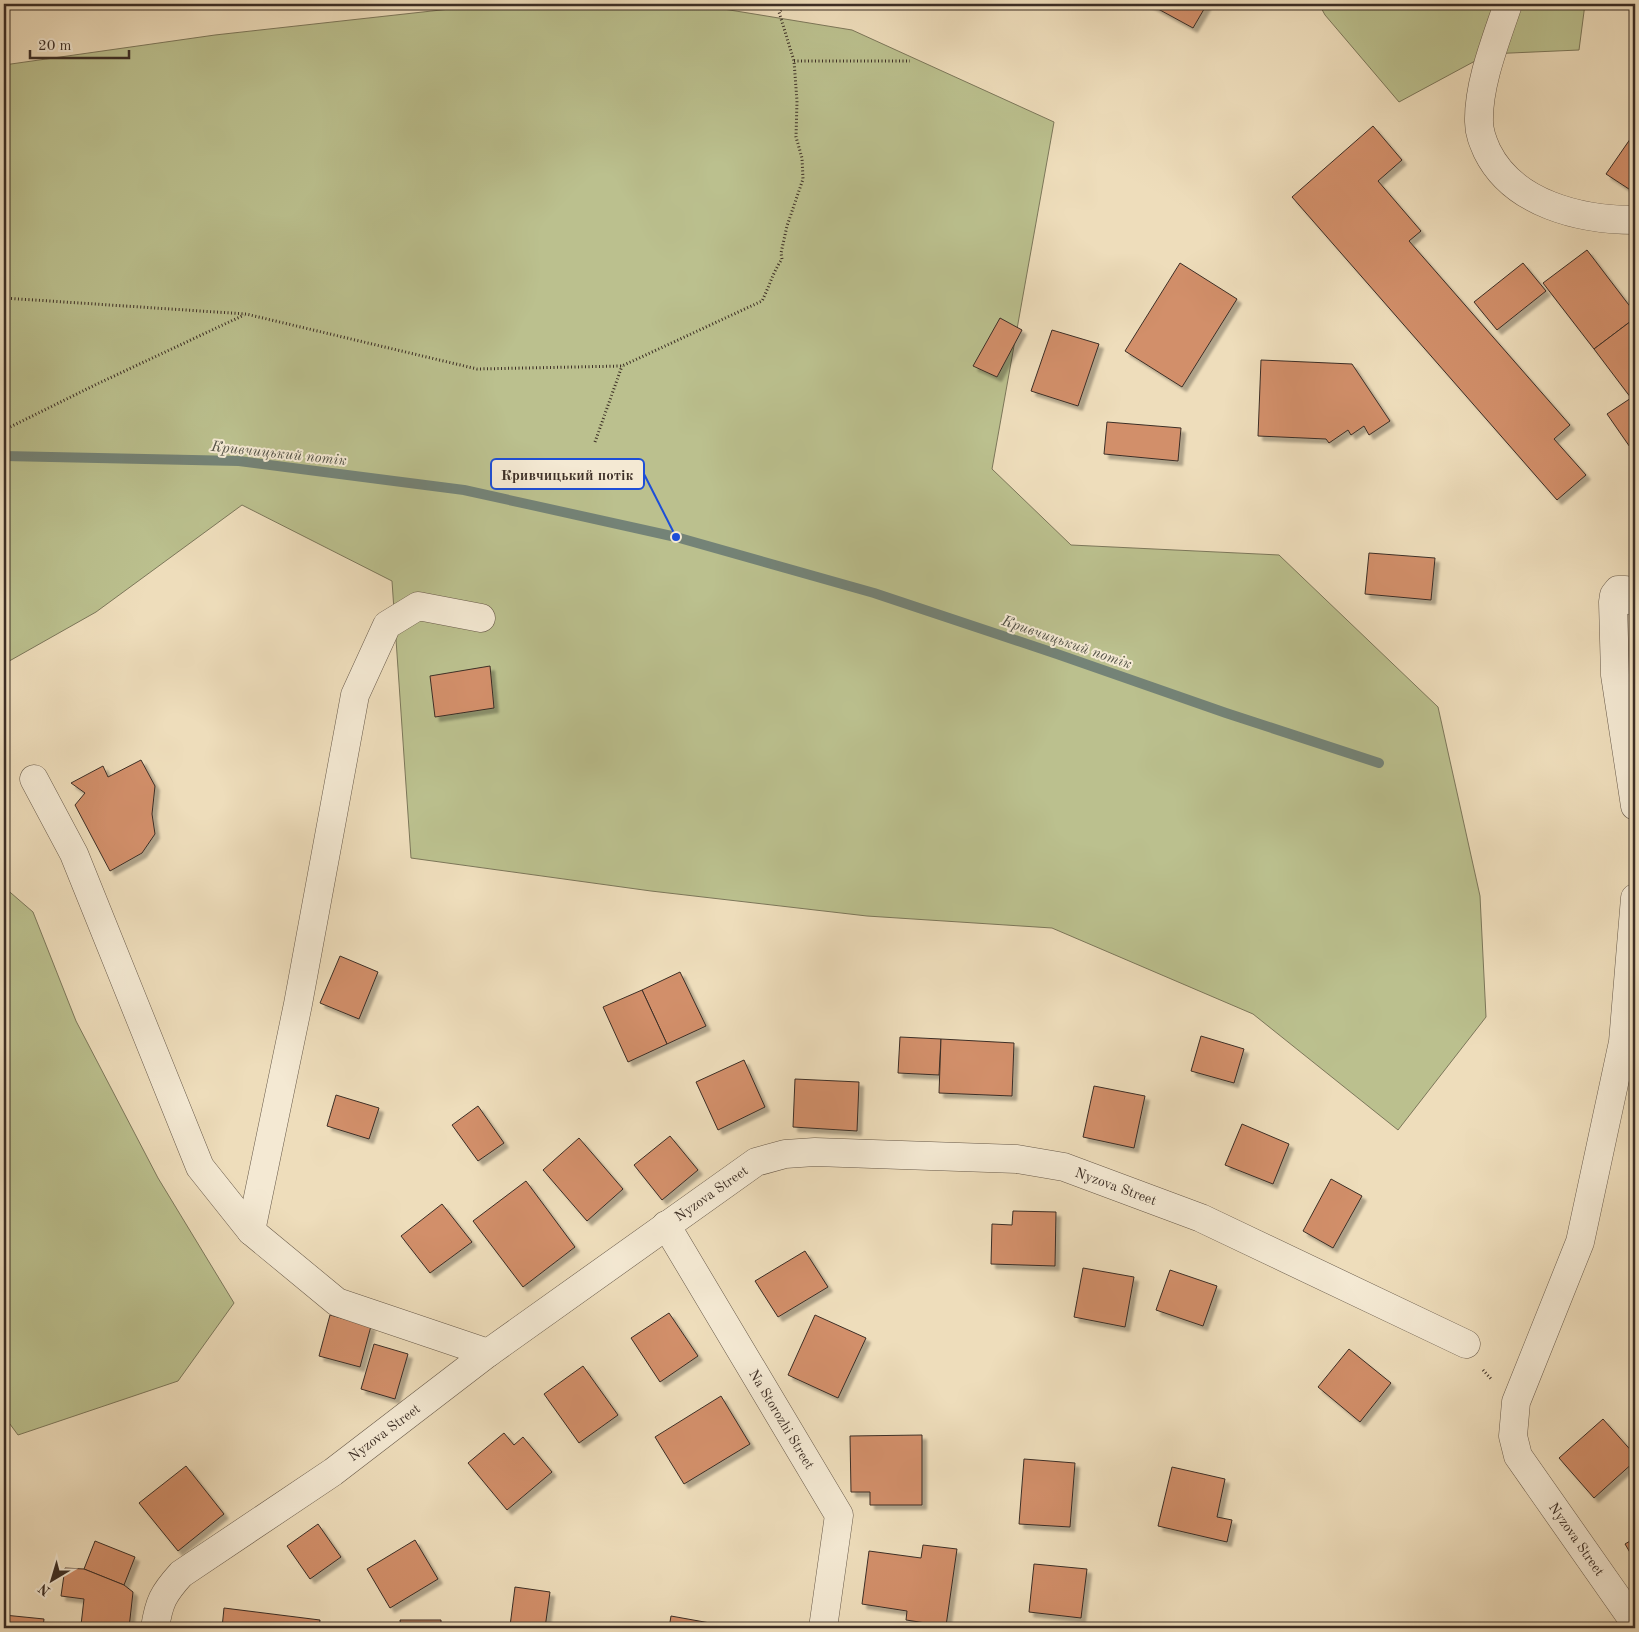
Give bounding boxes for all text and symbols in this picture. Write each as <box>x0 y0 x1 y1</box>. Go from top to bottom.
scale bar <box>30 28 129 60</box>
text: 20 m <box>38 39 72 54</box>
water label: Кривчицький потік <box>209 440 347 469</box>
callout: Кривчицький потік <box>491 459 644 489</box>
text: Кривчицький потік <box>501 469 633 484</box>
water label: Кривчицький потік <box>999 614 1133 673</box>
street label: Nyzova Street <box>672 1163 751 1224</box>
street label: Nyzova Street <box>1073 1166 1158 1208</box>
street label: Na Storozhi Street <box>746 1367 816 1472</box>
street label: Nyzova Street <box>346 1401 423 1464</box>
street label: Nyzova Street <box>1546 1500 1607 1579</box>
north arrow <box>28 1554 78 1604</box>
text: N <box>36 1580 53 1598</box>

